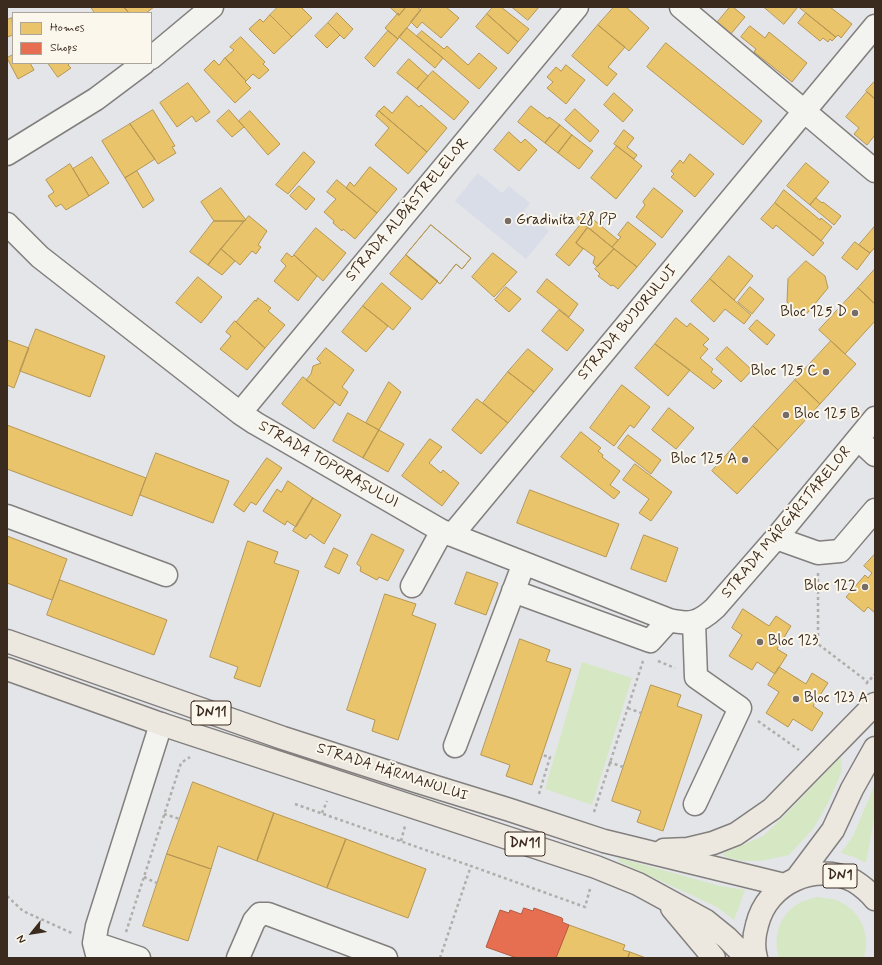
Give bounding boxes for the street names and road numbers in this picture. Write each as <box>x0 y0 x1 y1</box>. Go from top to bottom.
street label: STRADA ALBĂSTRELELOR <box>342 134 474 286</box>
street label: STRADA BUJORULUI <box>575 262 681 384</box>
street label: STRADA TOPORAȘULUI <box>255 418 401 512</box>
street label: STRADA MĂRGĂRITARELOR <box>718 443 856 603</box>
road number: DN11 <box>191 701 231 725</box>
street label: STRADA HĂRMANULUI <box>314 740 470 806</box>
road number: DN11 <box>505 832 545 856</box>
road number: DN1 <box>823 864 857 888</box>

